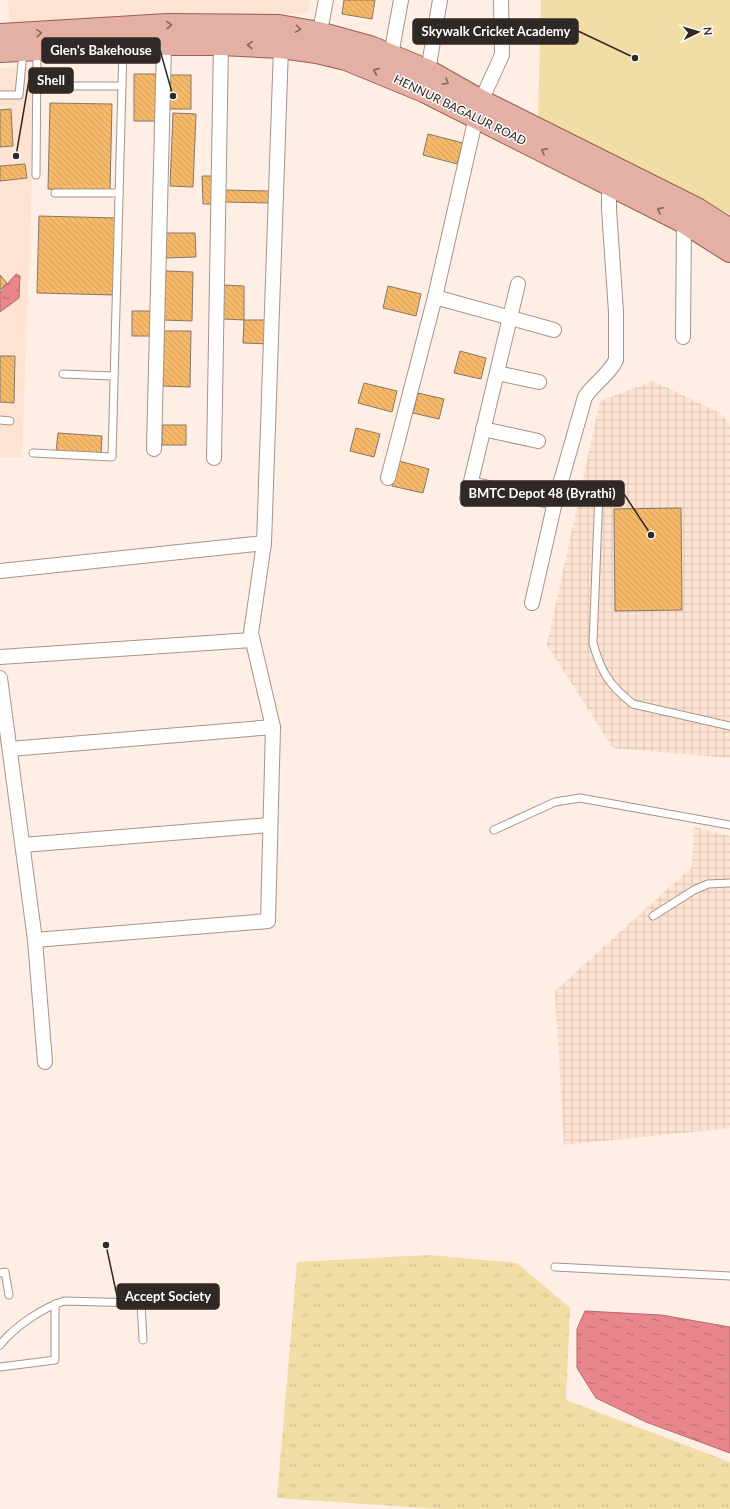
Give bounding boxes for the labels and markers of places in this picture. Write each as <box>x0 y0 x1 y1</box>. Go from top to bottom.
callout: Skywalk Cricket Academy <box>413 19 578 44</box>
callout: Glen's Bakehouse <box>42 38 160 63</box>
callout: Shell <box>29 68 73 93</box>
callout: BMTC Depot 48 (Byrathi) <box>461 481 624 506</box>
callout: Accept Society <box>117 1284 219 1309</box>

